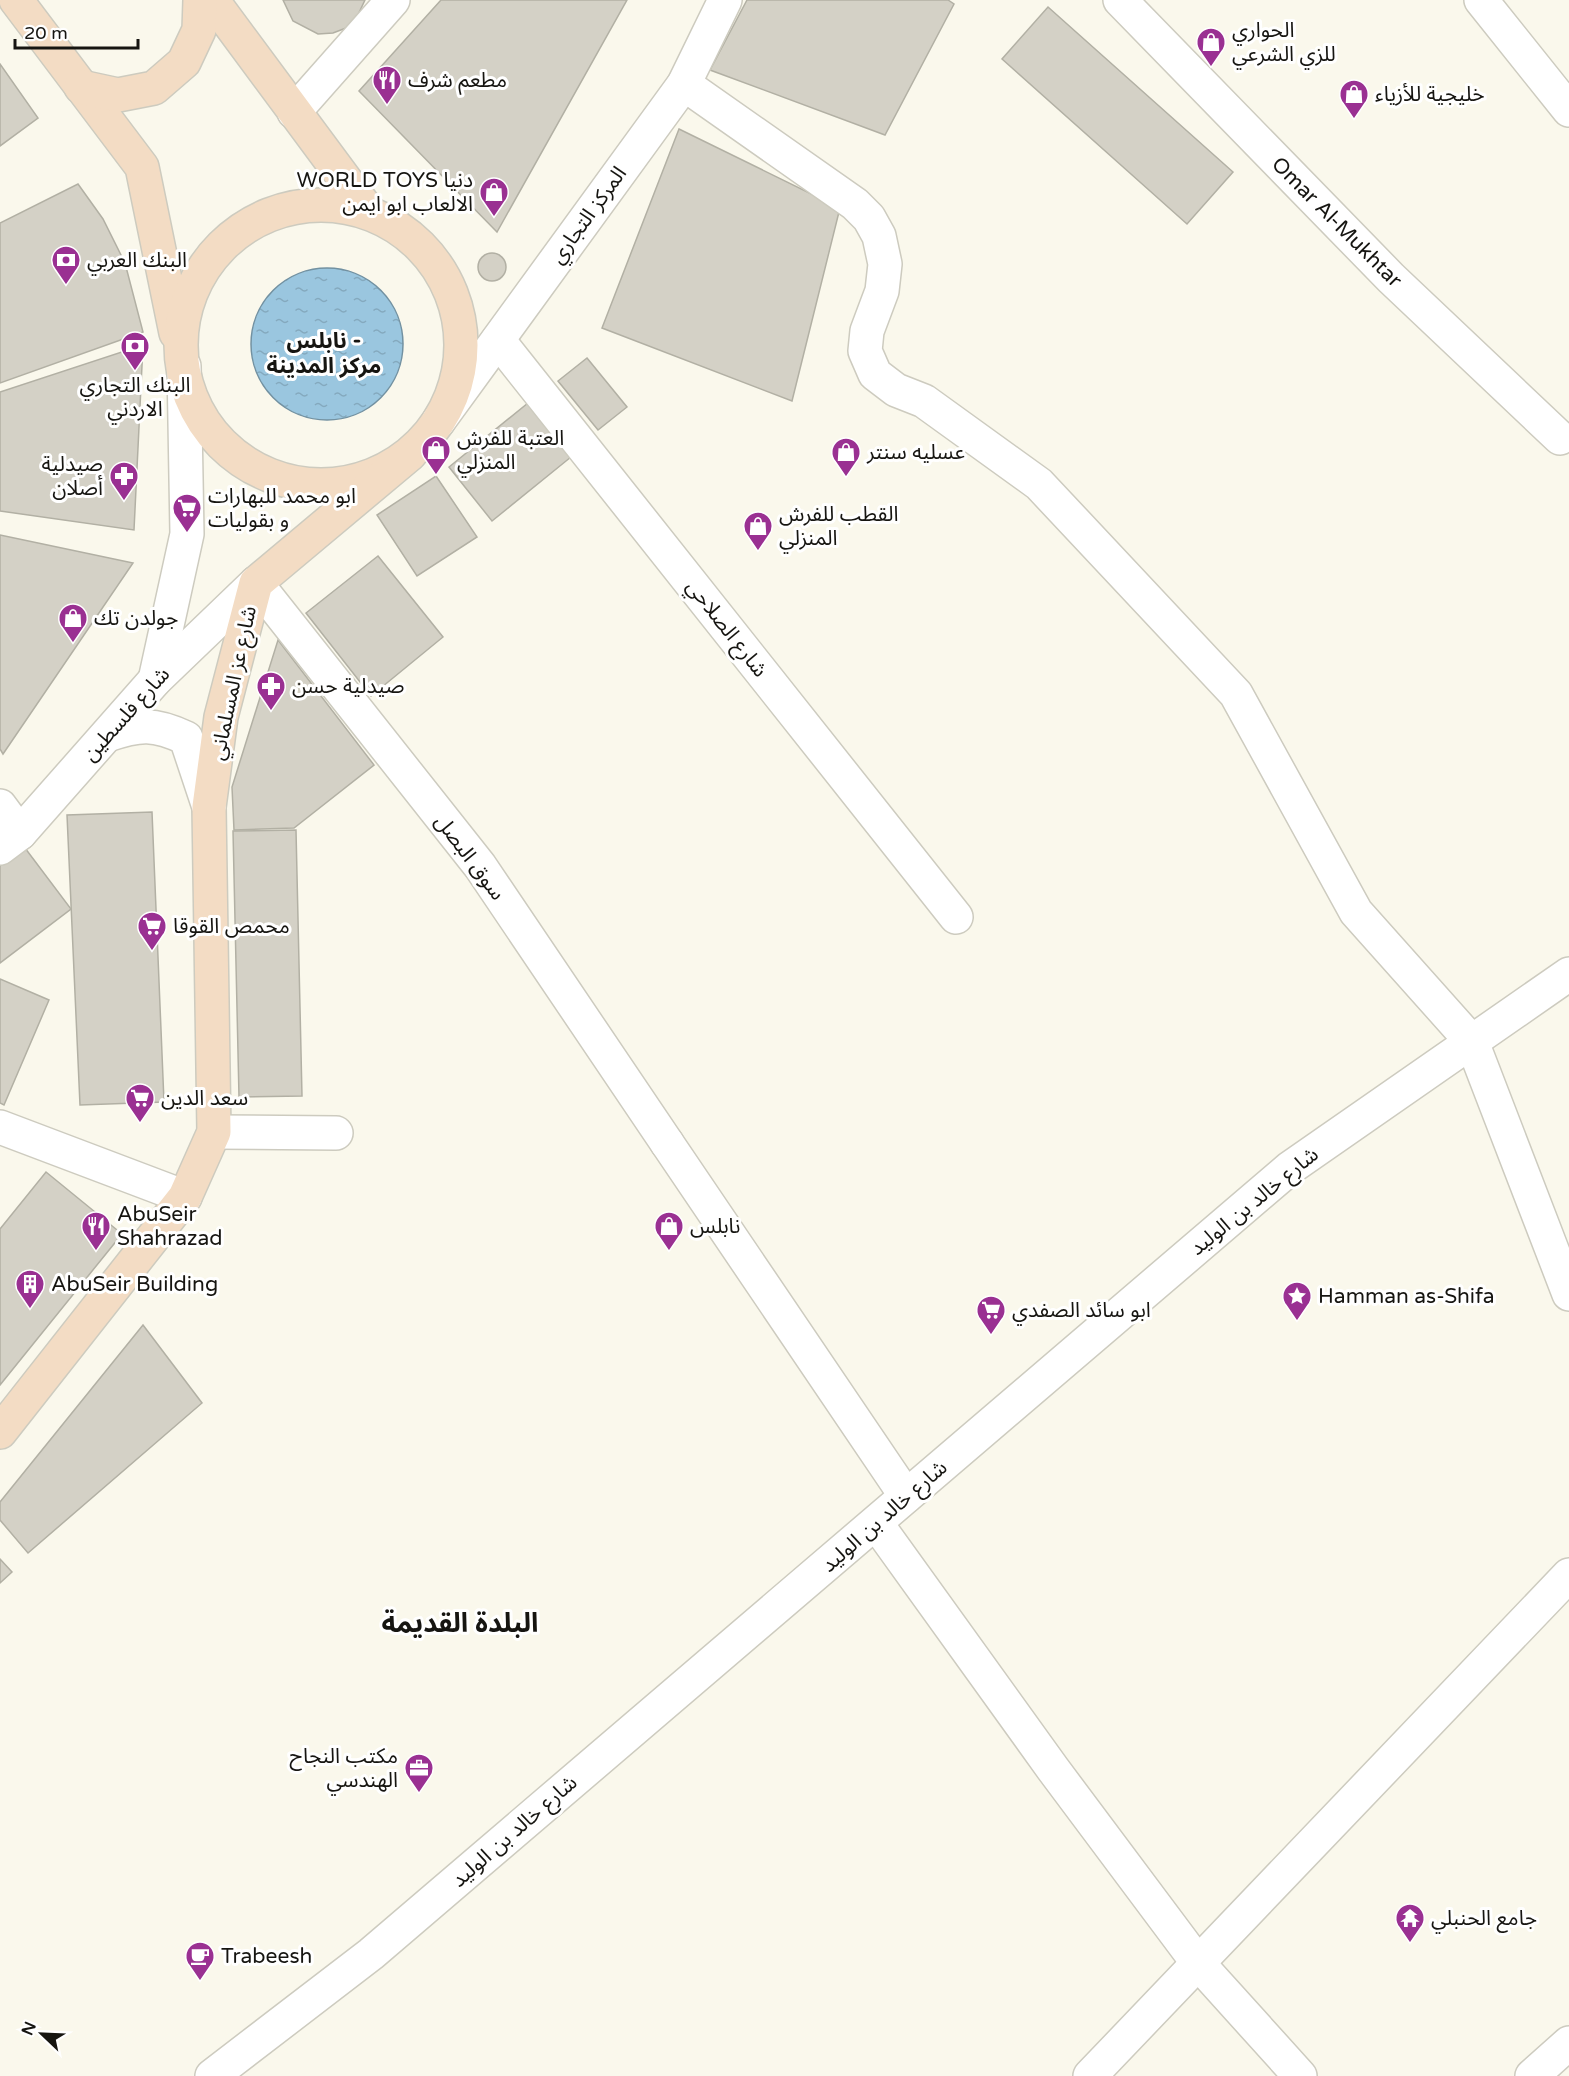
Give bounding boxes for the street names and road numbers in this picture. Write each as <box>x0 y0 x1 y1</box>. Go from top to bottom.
street label: Omar Al-Mukhtar <box>1266 152 1407 293</box>
street label: المركز التجاري <box>545 162 634 270</box>
street label: شارع الصلاحي <box>678 574 773 684</box>
street label: شارع عز المسلماني <box>205 604 265 763</box>
street label: شارع فلسطين <box>78 662 177 768</box>
street label: سوق البصل <box>429 809 510 905</box>
street label: شارع خالد بن الوليد <box>1185 1142 1325 1262</box>
street label: شارع خالد بن الوليد <box>816 1455 954 1579</box>
street label: شارع خالد بن الوليد <box>446 1770 584 1894</box>

